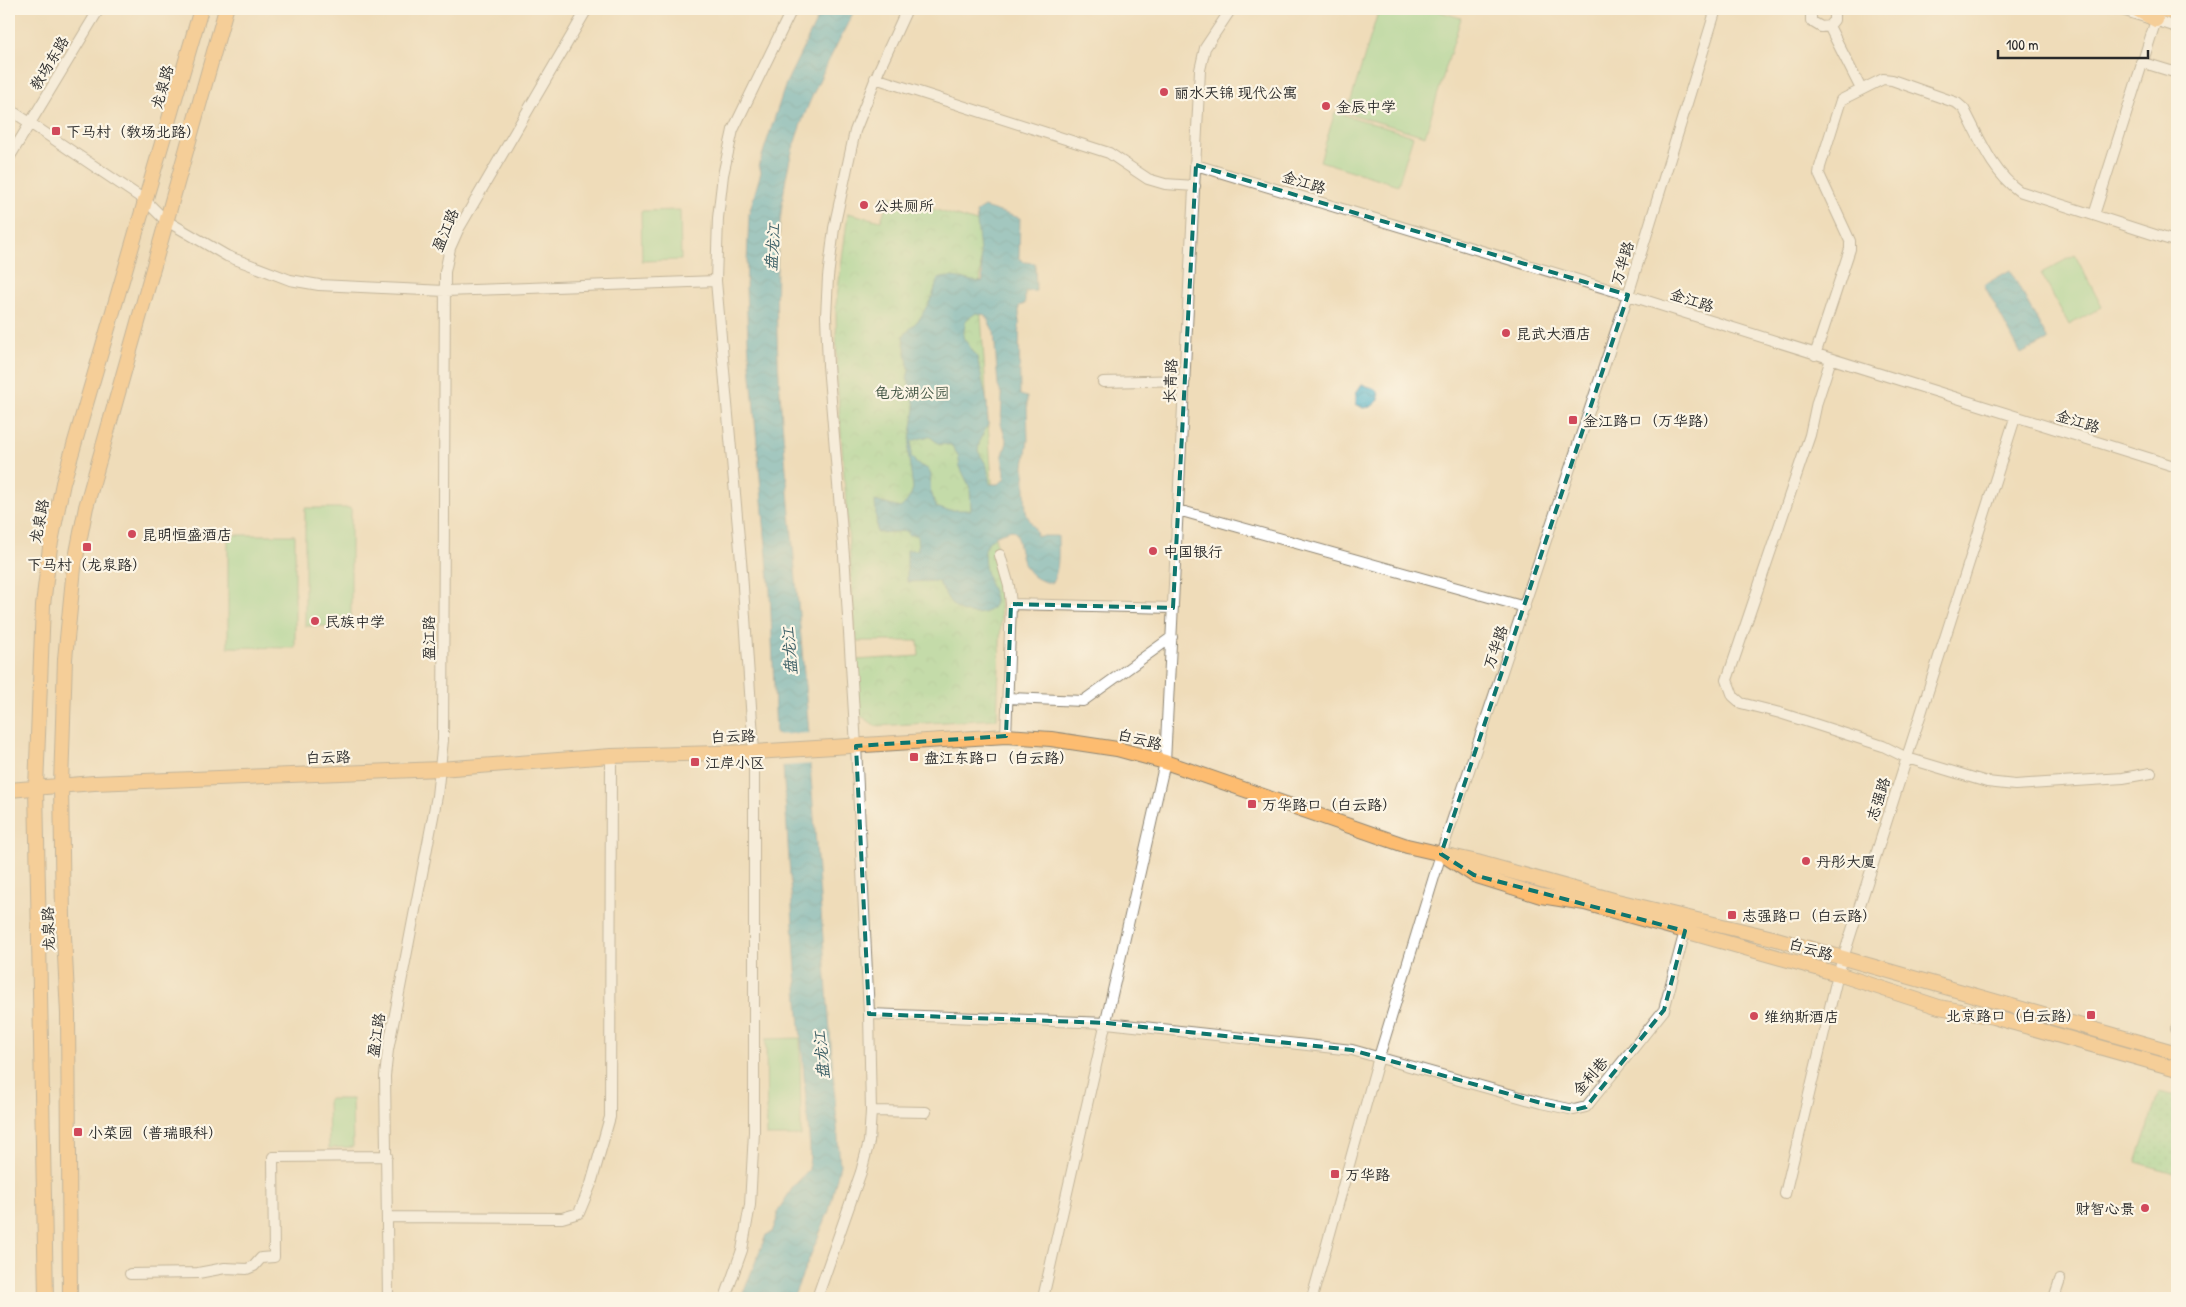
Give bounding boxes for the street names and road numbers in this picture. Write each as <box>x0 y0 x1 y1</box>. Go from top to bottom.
street label: 教场东路 <box>25 32 73 94</box>
street label: 龙泉路 <box>146 62 178 112</box>
street label: 金江路 <box>1279 165 1329 199</box>
street label: 盈江路 <box>427 205 463 255</box>
street label: 万华路 <box>1605 238 1639 288</box>
street label: 金江路 <box>1667 283 1717 317</box>
street label: 长青路 <box>1158 358 1182 404</box>
street label: 金江路 <box>2053 404 2103 438</box>
street label: 龙泉路 <box>24 497 54 545</box>
street label: 盈江路 <box>418 615 439 661</box>
street label: 万华路 <box>1478 622 1512 672</box>
street label: 白云路 <box>1116 723 1164 755</box>
street label: 白云路 <box>710 725 756 747</box>
street label: 白云路 <box>305 746 351 768</box>
street label: 志强路 <box>1861 774 1895 824</box>
street label: 龙泉路 <box>37 906 59 952</box>
street label: 白云路 <box>1786 933 1836 965</box>
street label: 盈江路 <box>362 1011 390 1059</box>
street label: 金利巷 <box>1567 1052 1613 1100</box>

